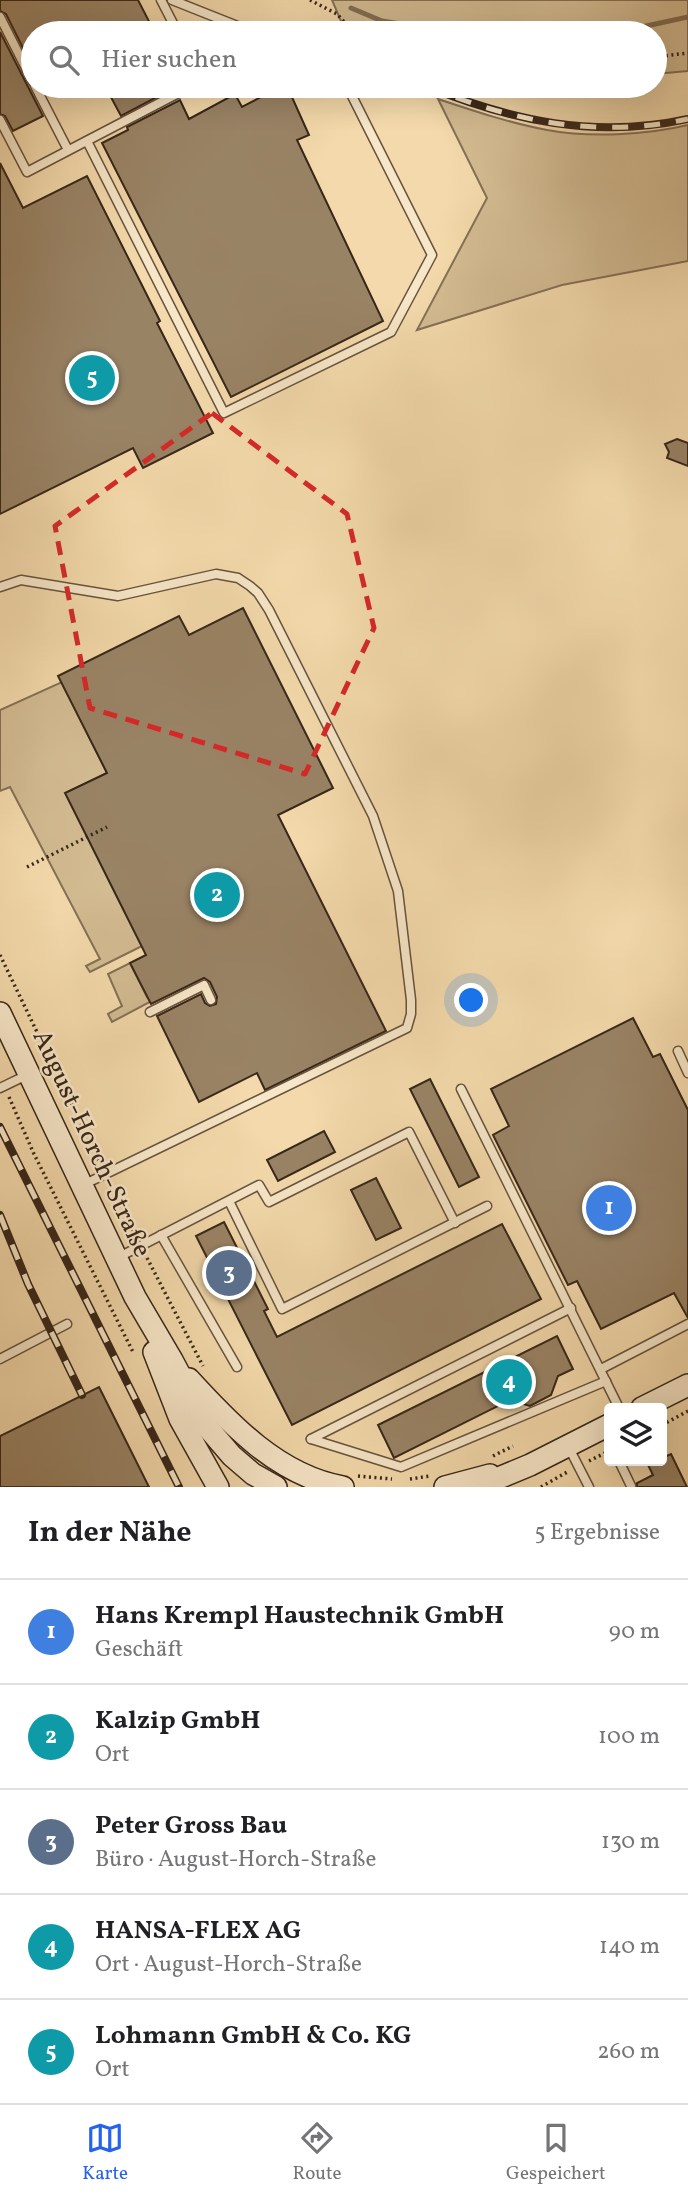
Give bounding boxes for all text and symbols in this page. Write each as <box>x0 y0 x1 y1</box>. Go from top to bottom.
search box <box>21 21 667 98</box>
icon: search <box>45 41 83 79</box>
text: Hier suchen <box>101 42 237 78</box>
pin: 5 <box>69 352 115 404</box>
pin: 2 <box>194 869 240 921</box>
your location <box>454 983 488 1017</box>
street label: August-Horch-Straße <box>23 1024 160 1263</box>
pin: 1 <box>586 1182 632 1234</box>
pin: 3 <box>206 1247 252 1299</box>
pin: 4 <box>486 1356 532 1408</box>
map controls <box>604 1403 667 1466</box>
button: layers <box>604 1403 667 1466</box>
text: In der Nähe <box>28 1512 192 1554</box>
text: 5 Ergebnisse <box>534 1517 660 1549</box>
text: Hans Krempl Haustechnik GmbH <box>95 1598 504 1634</box>
text: 1 <box>46 1616 56 1648</box>
text: 90 m <box>609 1616 660 1648</box>
text: Geschäft <box>95 1634 183 1666</box>
text: Kalzip GmbH <box>95 1703 260 1739</box>
text: 2 <box>45 1721 57 1753</box>
text: 100 m <box>598 1721 660 1753</box>
text: Ort <box>95 1739 130 1771</box>
text: Peter Gross Bau <box>95 1808 287 1844</box>
text: 3 <box>45 1826 57 1858</box>
text: 130 m <box>601 1826 660 1858</box>
text: Büro · August-Horch-Straße <box>95 1844 376 1876</box>
text: HANSA-FLEX AG <box>95 1913 301 1949</box>
text: 4 <box>44 1931 58 1963</box>
text: 140 m <box>599 1931 660 1963</box>
text: Ort · August-Horch-Straße <box>95 1949 362 1981</box>
text: Lohmann GmbH & Co. KG <box>95 2018 412 2054</box>
text: 5 <box>45 2036 57 2068</box>
text: 260 m <box>597 2036 660 2068</box>
text: Ort <box>95 2054 130 2086</box>
tab: Karte <box>82 2119 128 2187</box>
tab: Route <box>293 2119 342 2187</box>
tab: Gespeichert <box>506 2119 606 2187</box>

